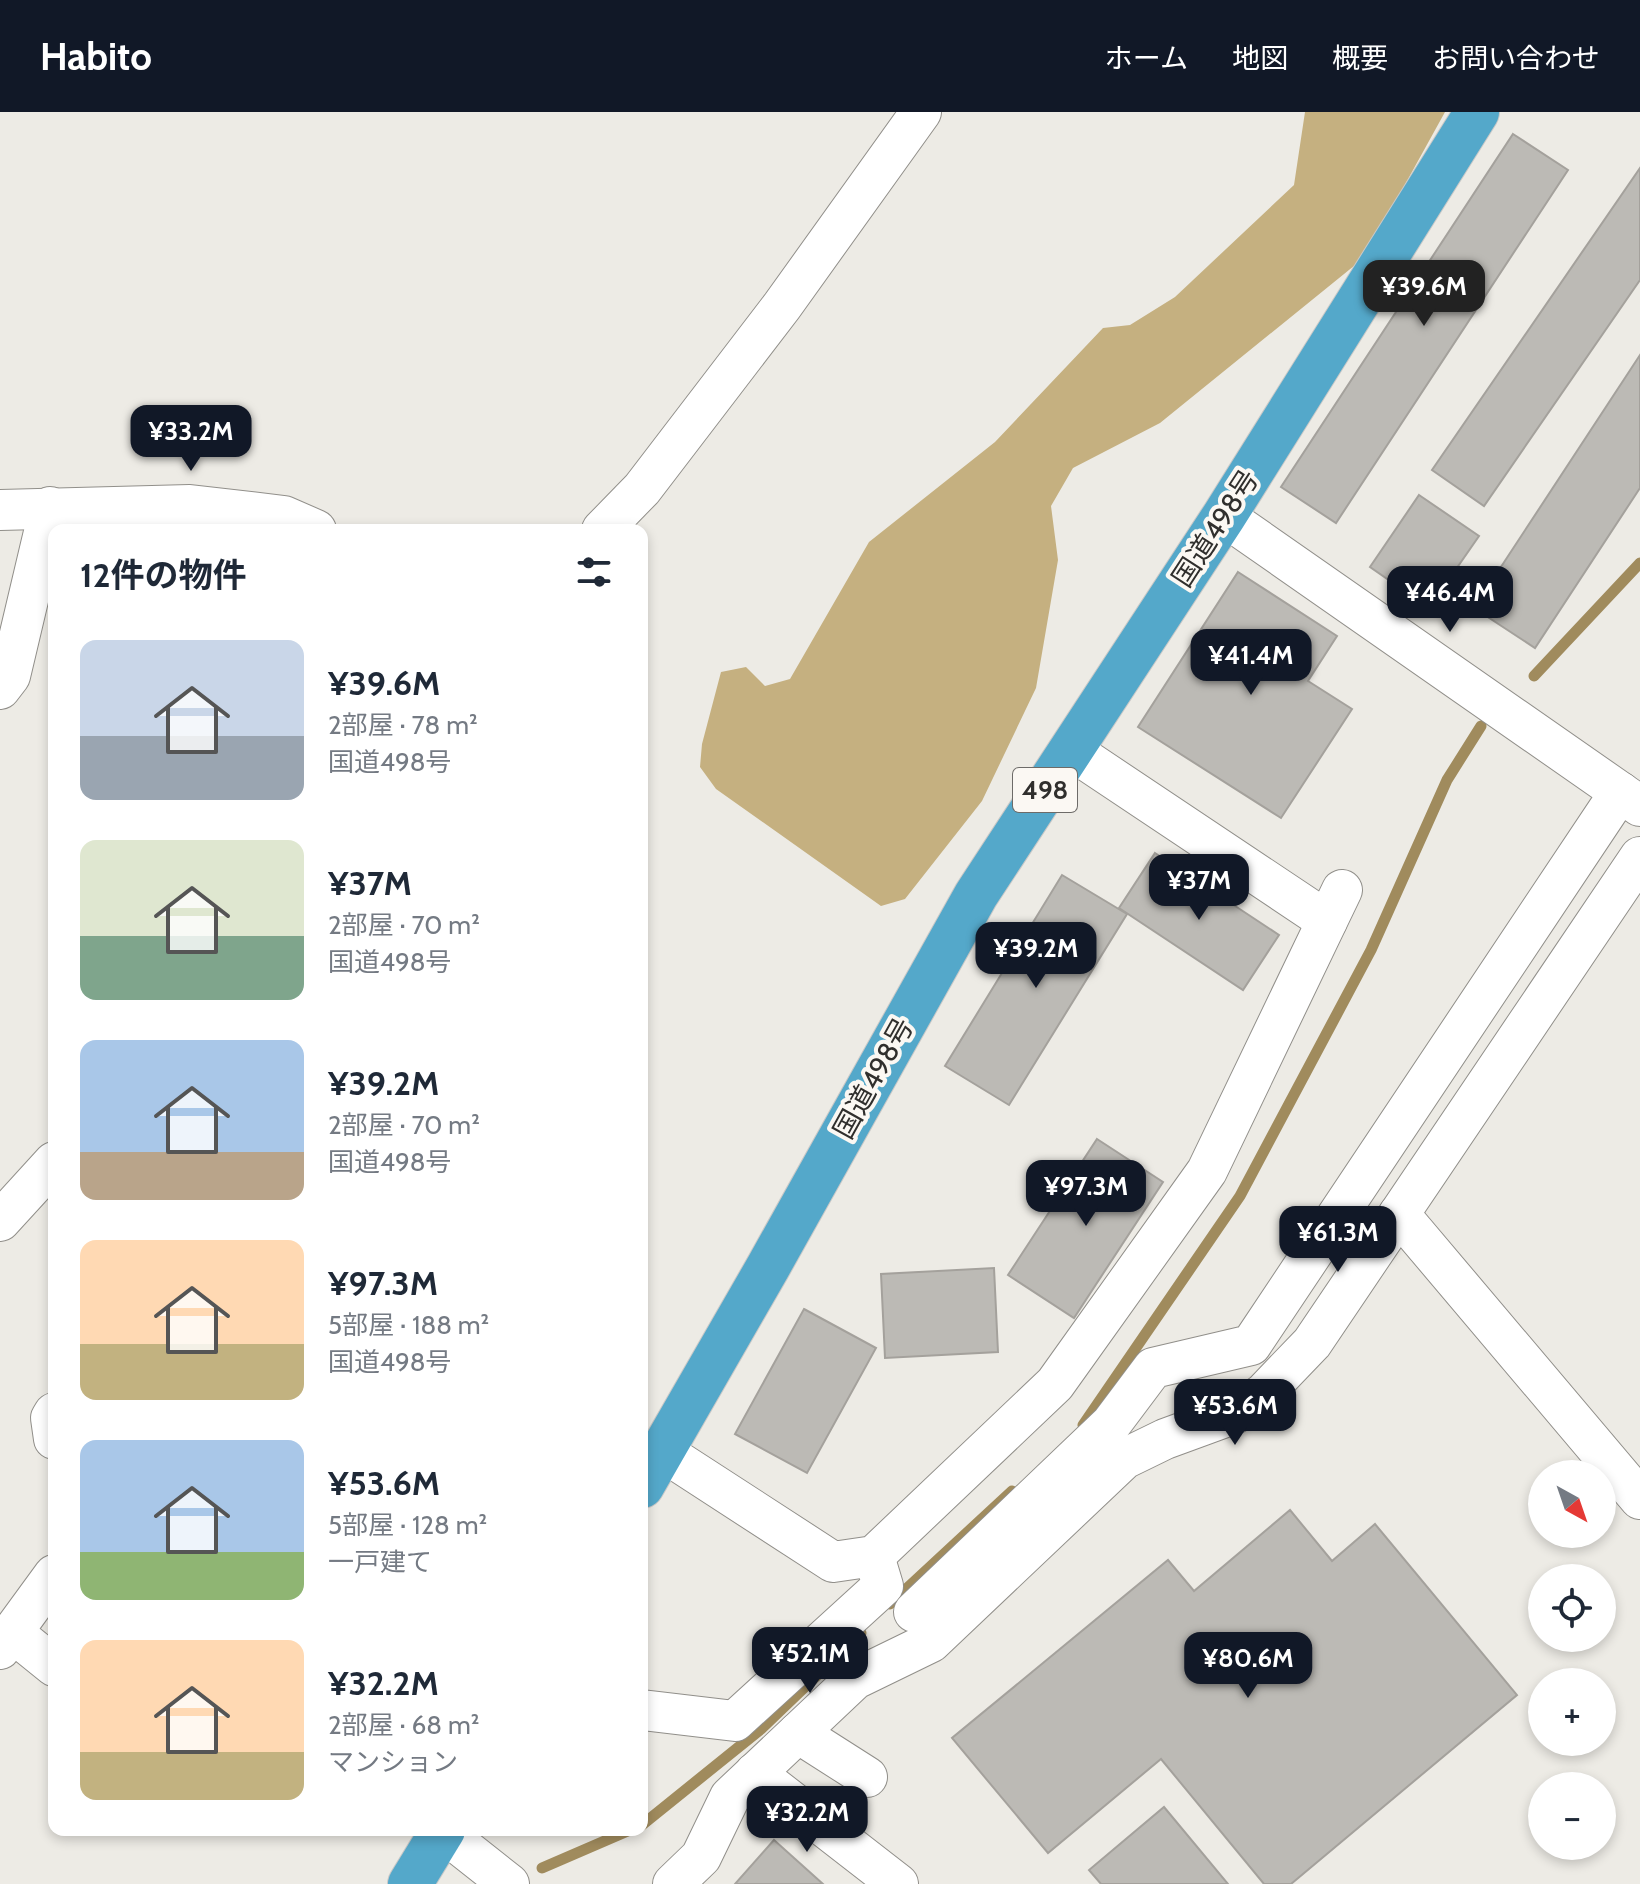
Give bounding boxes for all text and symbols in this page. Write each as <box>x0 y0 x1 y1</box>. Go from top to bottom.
text: Habito <box>40 33 152 80</box>
text: ホーム <box>1105 41 1188 75</box>
text: 地図 <box>1232 41 1288 75</box>
text: 概要 <box>1332 41 1388 75</box>
text: お問い合わせ <box>1432 41 1600 75</box>
pin: ¥39.6M <box>1359 260 1489 328</box>
text: ¥39.6M <box>1381 270 1467 302</box>
pin: ¥33.2M <box>126 405 256 473</box>
text: ¥33.2M <box>149 415 233 447</box>
street label: 国道498号 <box>1165 463 1265 593</box>
icon: filters <box>572 550 616 594</box>
text: 12件の物件 <box>80 554 247 596</box>
pin: ¥46.4M <box>1385 566 1515 634</box>
text: ¥46.4M <box>1405 576 1495 608</box>
pin: ¥41.4M <box>1186 629 1316 697</box>
text: ¥41.4M <box>1209 639 1293 671</box>
text: ¥39.6M <box>328 662 440 704</box>
icon: home <box>144 672 240 768</box>
text: 2部屋 · 78 m² <box>328 709 478 741</box>
text: 国道498号 <box>328 746 452 778</box>
road number: 498 <box>1013 768 1077 812</box>
pin: ¥37M <box>1152 854 1246 922</box>
text: ¥37M <box>328 862 412 904</box>
text: ¥37M <box>1167 864 1231 896</box>
icon: home <box>144 872 240 968</box>
text: 2部屋 · 70 m² <box>328 909 480 941</box>
pin: ¥39.2M <box>971 922 1101 990</box>
text: ¥39.2M <box>993 932 1079 964</box>
text: 国道498号 <box>328 946 452 978</box>
street label: 国道498号 <box>826 1012 920 1144</box>
text: ¥39.2M <box>328 1062 439 1104</box>
icon: home <box>144 1072 240 1168</box>
text: 2部屋 · 70 m² <box>328 1109 480 1141</box>
text: 国道498号 <box>328 1146 452 1178</box>
pin: ¥97.3M <box>1021 1160 1151 1228</box>
text: ¥97.3M <box>1044 1170 1128 1202</box>
pin: ¥61.3M <box>1273 1206 1403 1274</box>
text: ¥61.3M <box>1297 1216 1379 1248</box>
text: ¥97.3M <box>328 1262 438 1304</box>
icon: home <box>144 1272 240 1368</box>
text: 5部屋 · 188 m² <box>328 1309 489 1341</box>
text: 国道498号 <box>328 1346 452 1378</box>
pin: ¥53.6M <box>1170 1379 1300 1447</box>
text: ¥53.6M <box>1192 1389 1278 1421</box>
north arrow <box>1528 1460 1616 1548</box>
map controls <box>1528 1460 1616 1860</box>
text: ¥53.6M <box>328 1462 440 1504</box>
icon: home <box>144 1472 240 1568</box>
text: 5部屋 · 128 m² <box>328 1509 487 1541</box>
text: 一戸建て <box>328 1546 432 1578</box>
button: locate <box>1528 1564 1616 1652</box>
pin: ¥52.1M <box>745 1627 875 1695</box>
pin: ¥80.6M <box>1183 1632 1313 1700</box>
text: ¥52.1M <box>770 1637 850 1669</box>
text: ¥80.6M <box>1202 1642 1294 1674</box>
text: ¥32.2M <box>328 1662 439 1704</box>
button: + <box>1528 1668 1616 1756</box>
icon: home <box>144 1672 240 1768</box>
text: 2部屋 · 68 m² <box>328 1709 479 1741</box>
text: マンション <box>328 1746 458 1778</box>
button: − <box>1528 1772 1616 1860</box>
pin: ¥32.2M <box>742 1786 872 1854</box>
text: ¥32.2M <box>765 1796 849 1828</box>

